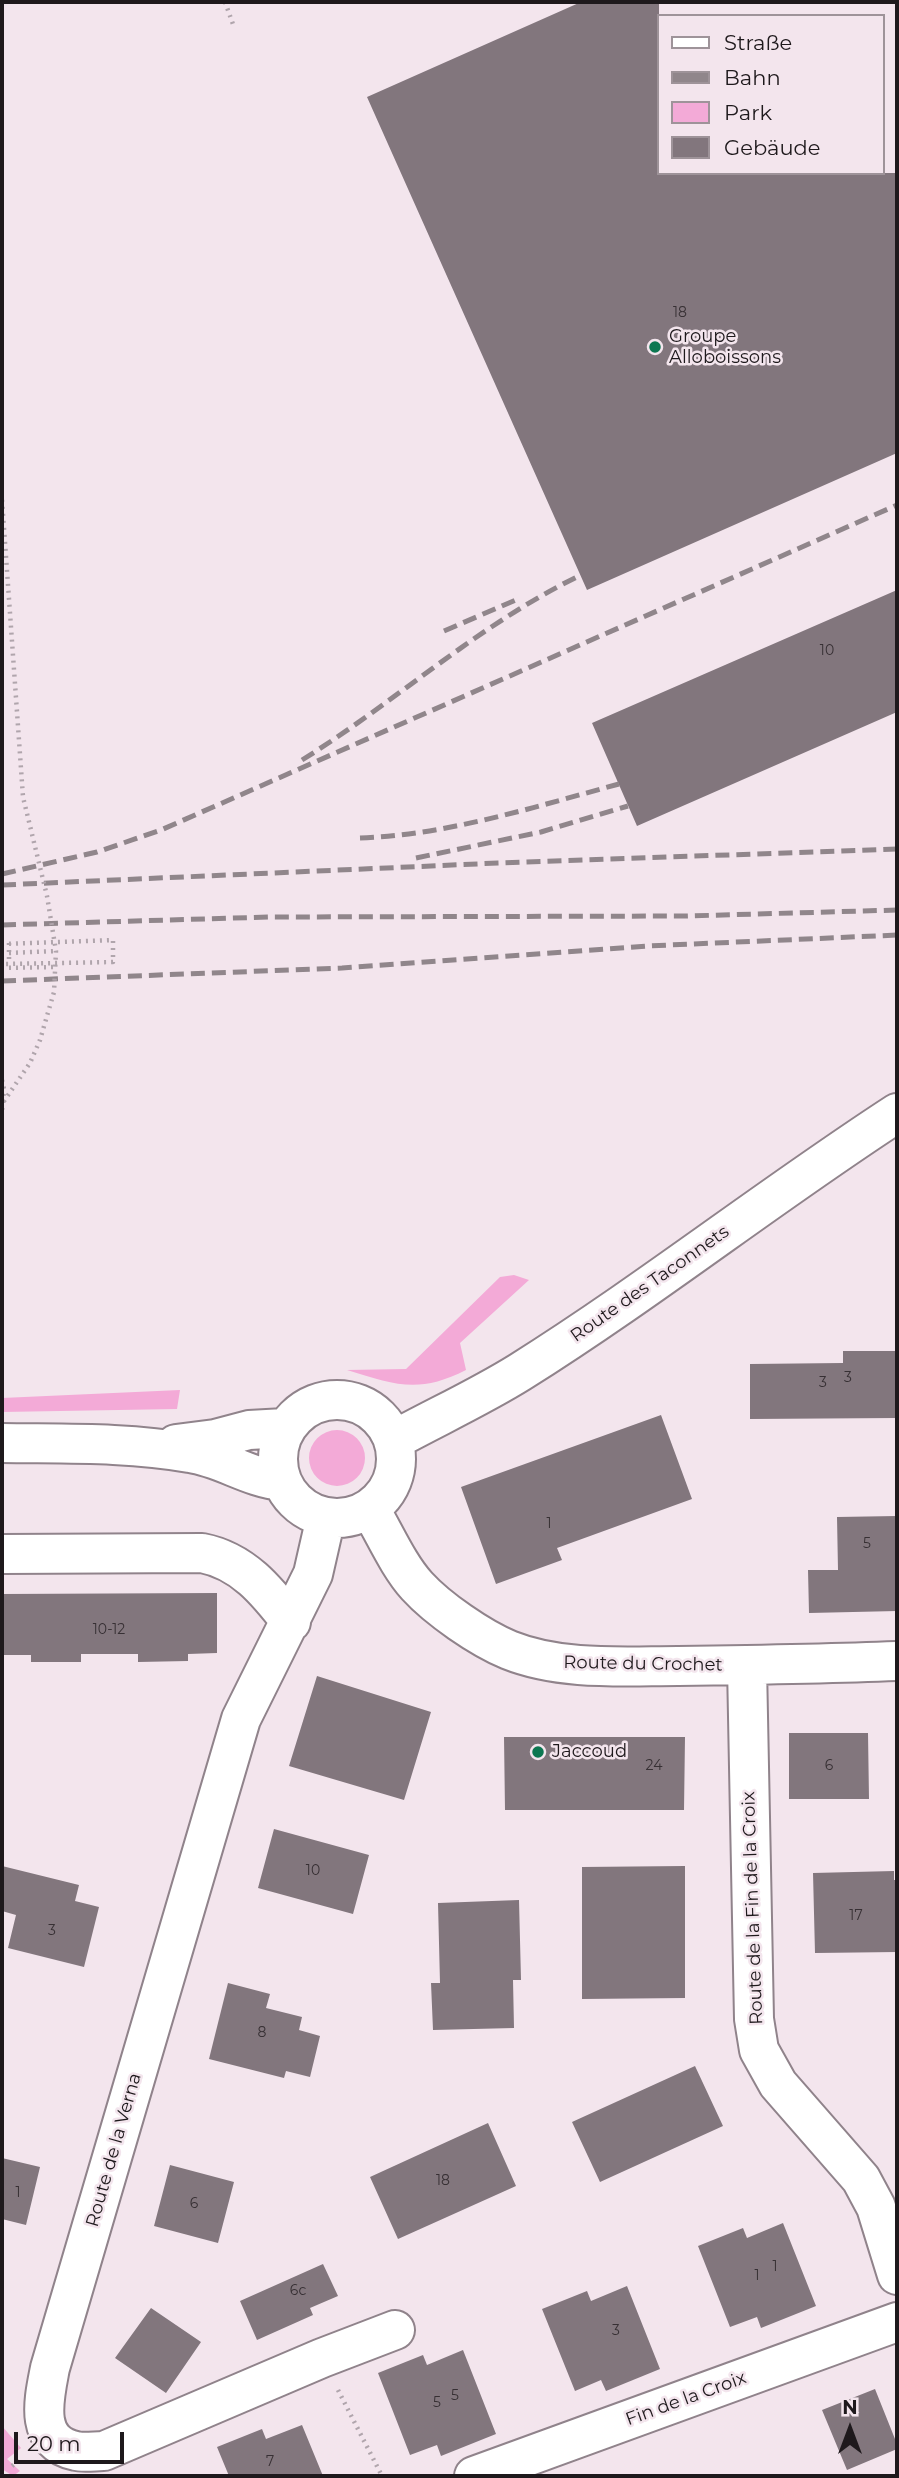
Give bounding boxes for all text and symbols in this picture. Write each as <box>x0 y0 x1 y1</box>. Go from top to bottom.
legend <box>657 14 885 175</box>
text: Straße <box>724 30 792 55</box>
text: Bahn <box>724 65 781 90</box>
text: Park <box>724 100 772 125</box>
text: Gebäude <box>724 135 821 160</box>
house number: 18 <box>673 305 687 321</box>
place label: Groupe Alloboissons <box>669 326 781 368</box>
marker: Groupe Alloboissons <box>647 339 663 355</box>
house number: 10 <box>820 643 834 659</box>
street label: Route des Taconnets <box>567 1221 733 1347</box>
house number: 3 <box>844 1370 852 1386</box>
house number: 3 <box>819 1375 827 1391</box>
house number: 1 <box>546 1516 552 1532</box>
house number: 5 <box>863 1536 871 1552</box>
house number: 10-12 <box>93 1622 125 1638</box>
street label: Route du Crochet <box>563 1652 723 1676</box>
place label: Jaccoud <box>552 1741 627 1763</box>
marker: Jaccoud <box>530 1744 546 1760</box>
house number: 24 <box>646 1758 662 1774</box>
house number: 6 <box>825 1758 833 1774</box>
street label: Route de la Fin de la Croix <box>738 1791 768 2025</box>
house number: 10 <box>306 1863 320 1879</box>
house number: 17 <box>849 1908 863 1924</box>
house number: 3 <box>48 1923 56 1939</box>
house number: 8 <box>258 2025 266 2041</box>
street label: Route de la Verna <box>82 2070 146 2230</box>
house number: 18 <box>436 2173 450 2189</box>
house number: 1 <box>15 2185 21 2201</box>
house number: 6 <box>190 2196 198 2212</box>
house number: 1 <box>772 2259 778 2275</box>
house number: 1 <box>754 2268 760 2284</box>
house number: 6c <box>290 2283 306 2299</box>
house number: 3 <box>612 2323 620 2339</box>
street label: Fin de la Croix <box>623 2367 749 2431</box>
house number: 5 <box>451 2388 459 2404</box>
north arrow <box>815 2394 885 2464</box>
house number: 5 <box>433 2395 441 2411</box>
text: N <box>842 2396 858 2419</box>
scale bar <box>18 2418 128 2462</box>
text: 20 m <box>27 2431 81 2456</box>
house number: 7 <box>266 2454 274 2470</box>

